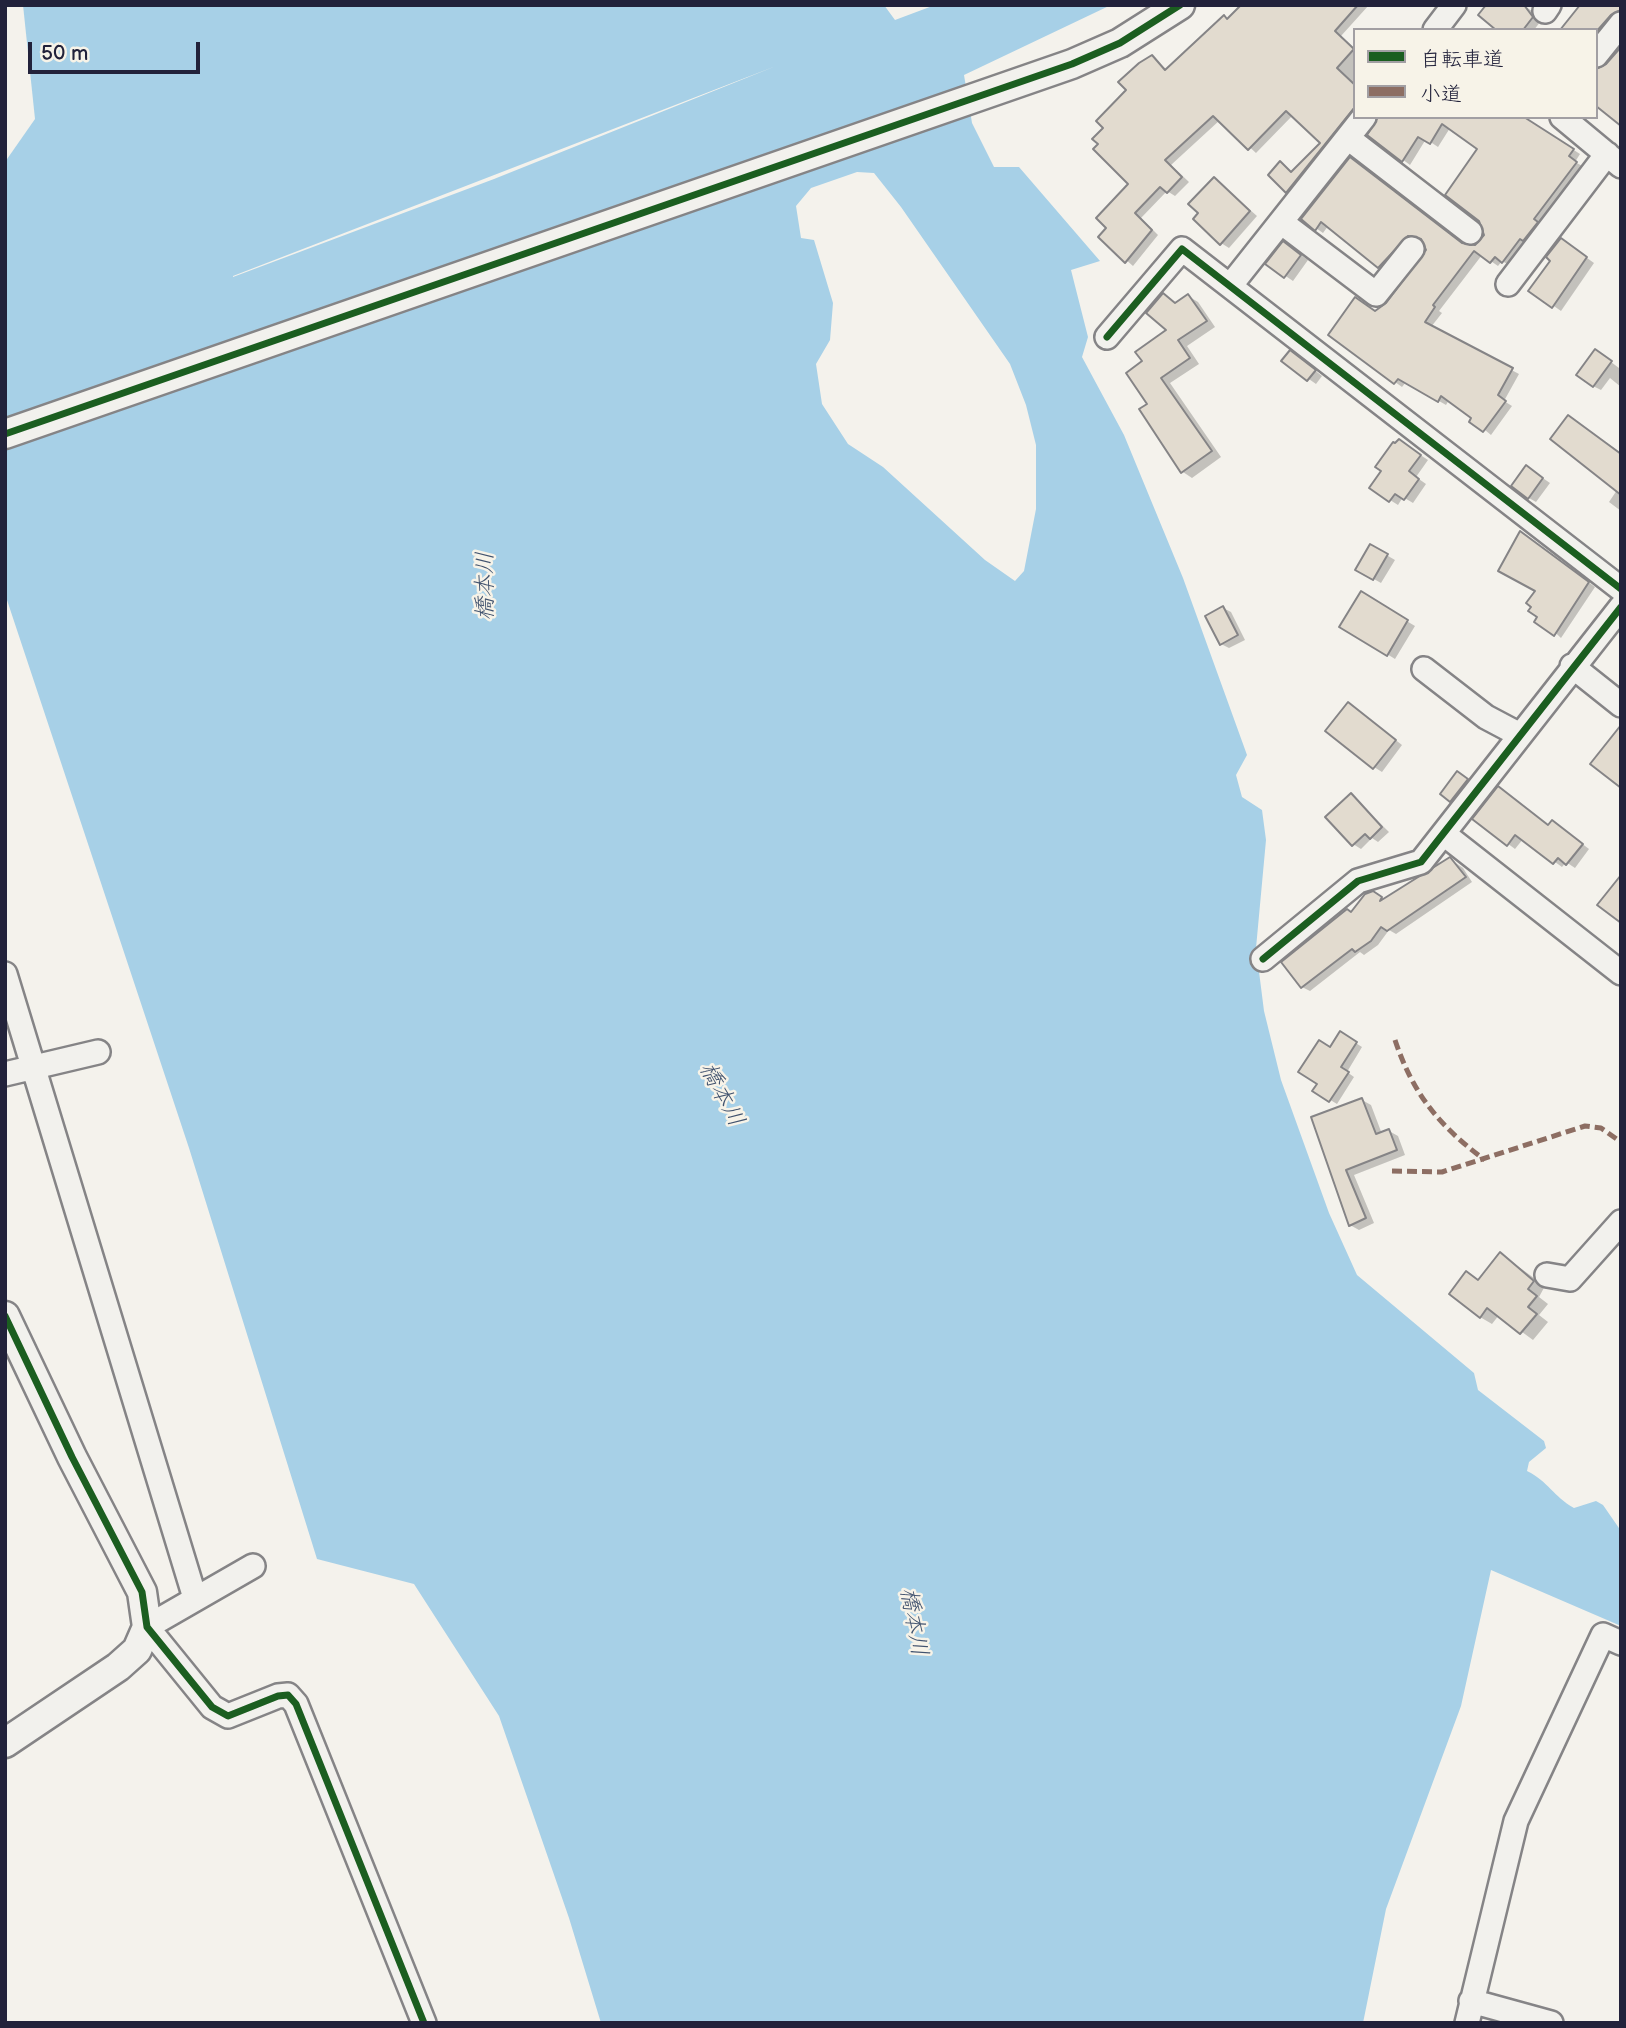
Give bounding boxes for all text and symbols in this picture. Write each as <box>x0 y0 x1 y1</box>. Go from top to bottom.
scale bar <box>32 28 203 72</box>
legend <box>1353 28 1598 119</box>
text: 50 m <box>41 41 88 66</box>
text: 自転車道 <box>1420 47 1504 72</box>
text: 小道 <box>1420 82 1462 107</box>
water label: 橋本川 <box>472 552 500 620</box>
water label: 橋本川 <box>693 1058 749 1132</box>
water label: 橋本川 <box>893 1586 933 1658</box>

